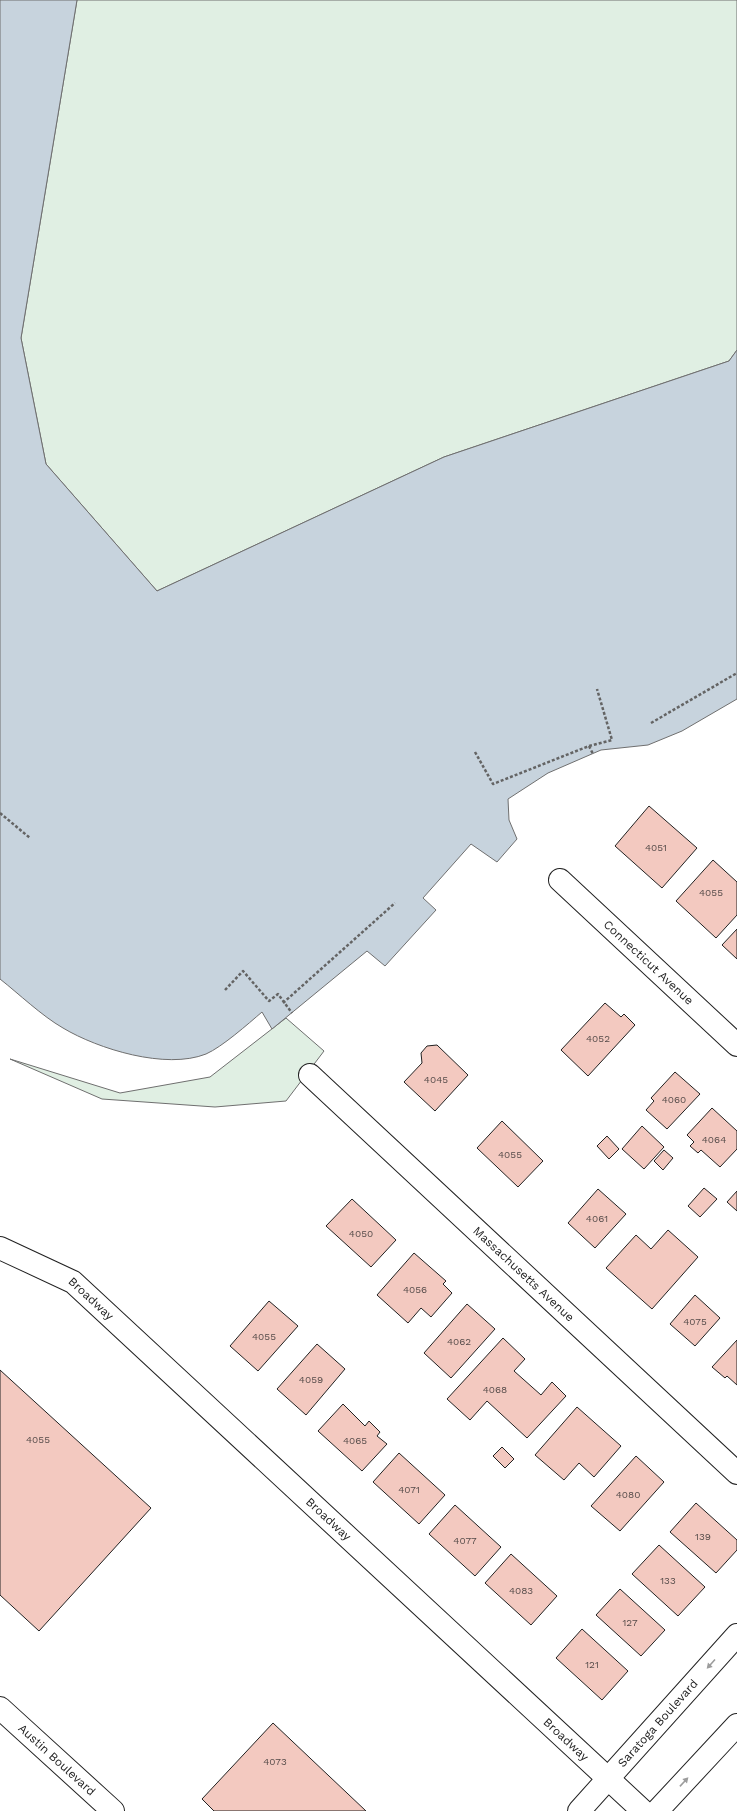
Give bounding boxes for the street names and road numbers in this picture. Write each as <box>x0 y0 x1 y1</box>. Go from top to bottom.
street label: Connecticut Avenue <box>601 917 696 1008</box>
street label: Massachusetts Avenue <box>470 1224 577 1325</box>
street label: Broadway <box>65 1274 117 1324</box>
street label: Broadway <box>303 1495 355 1544</box>
street label: Saratoga Boulevard <box>615 1676 701 1770</box>
street label: Broadway <box>540 1715 592 1764</box>
street label: Austin Boulevard <box>15 1721 98 1799</box>

